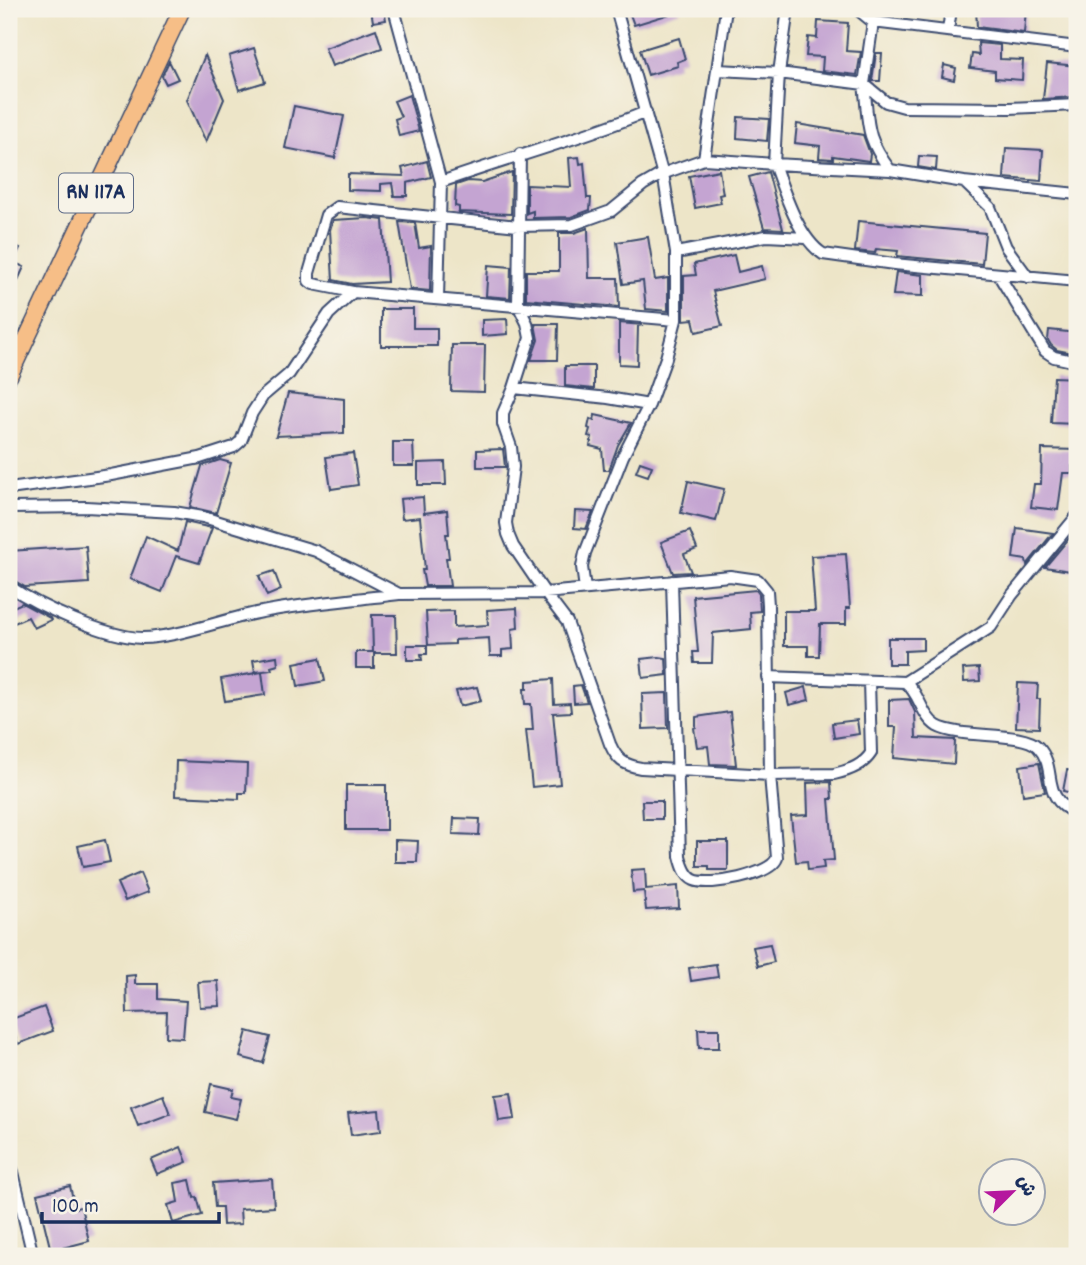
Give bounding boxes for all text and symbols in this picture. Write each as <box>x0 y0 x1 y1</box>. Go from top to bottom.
road number: RN 117A <box>59 174 133 212</box>
north arrow <box>978 1156 1048 1226</box>
text: ش <box>1008 1171 1041 1202</box>
scale bar <box>42 1181 219 1225</box>
text: 100 m <box>52 1193 99 1223</box>

